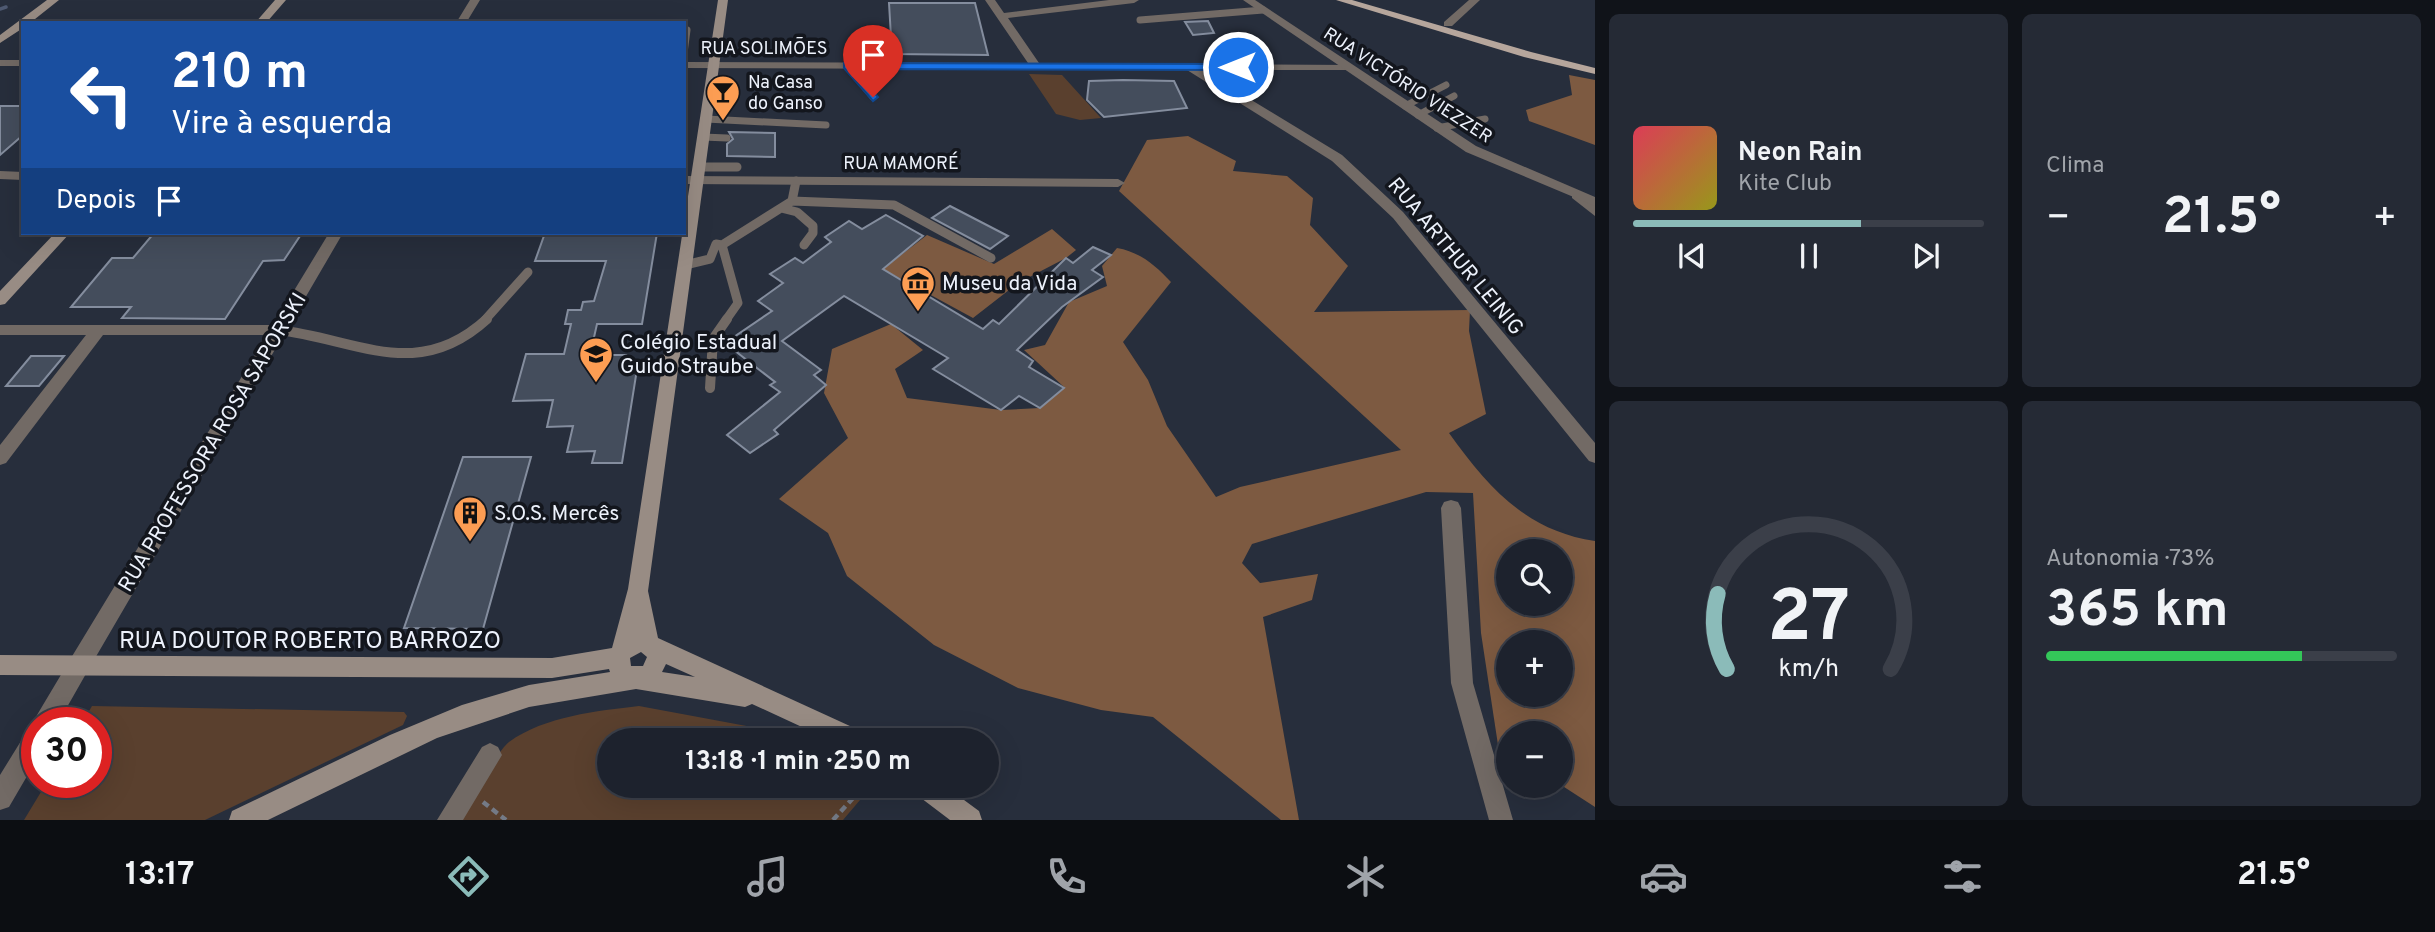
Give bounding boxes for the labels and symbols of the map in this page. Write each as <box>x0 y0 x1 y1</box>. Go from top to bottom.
street label: RUA VICTÓRIO VIEZZER <box>1318 21 1497 149</box>
pin <box>843 25 903 97</box>
position arrow <box>1201 30 1275 104</box>
street label: RUA SOLIMÕES <box>700 36 828 61</box>
place label: Na Casa do Ganso <box>748 72 823 116</box>
bar icon: Na Casa do Ganso <box>704 73 742 122</box>
street label: RUA MAMORÉ <box>843 151 959 176</box>
street label: RUA ARTHUR LEINIG <box>1381 173 1529 341</box>
museum icon: Museu da Vida <box>899 264 937 313</box>
place label: Museu da Vida <box>942 271 1077 298</box>
street label: RUA PROFESSORA ROSA SAPORSKI <box>113 288 314 597</box>
place label: Colégio Estadual Guido Straube <box>620 330 777 381</box>
school or university icon: Colégio Estadual Guido Straube <box>577 335 615 384</box>
building icon: S.O.S. Mercês <box>451 494 489 543</box>
place label: S.O.S. Mercês <box>494 501 619 528</box>
street label: RUA DOUTOR ROBERTO BARROZO <box>119 627 501 657</box>
speed limit sign: 30 <box>21 707 112 798</box>

